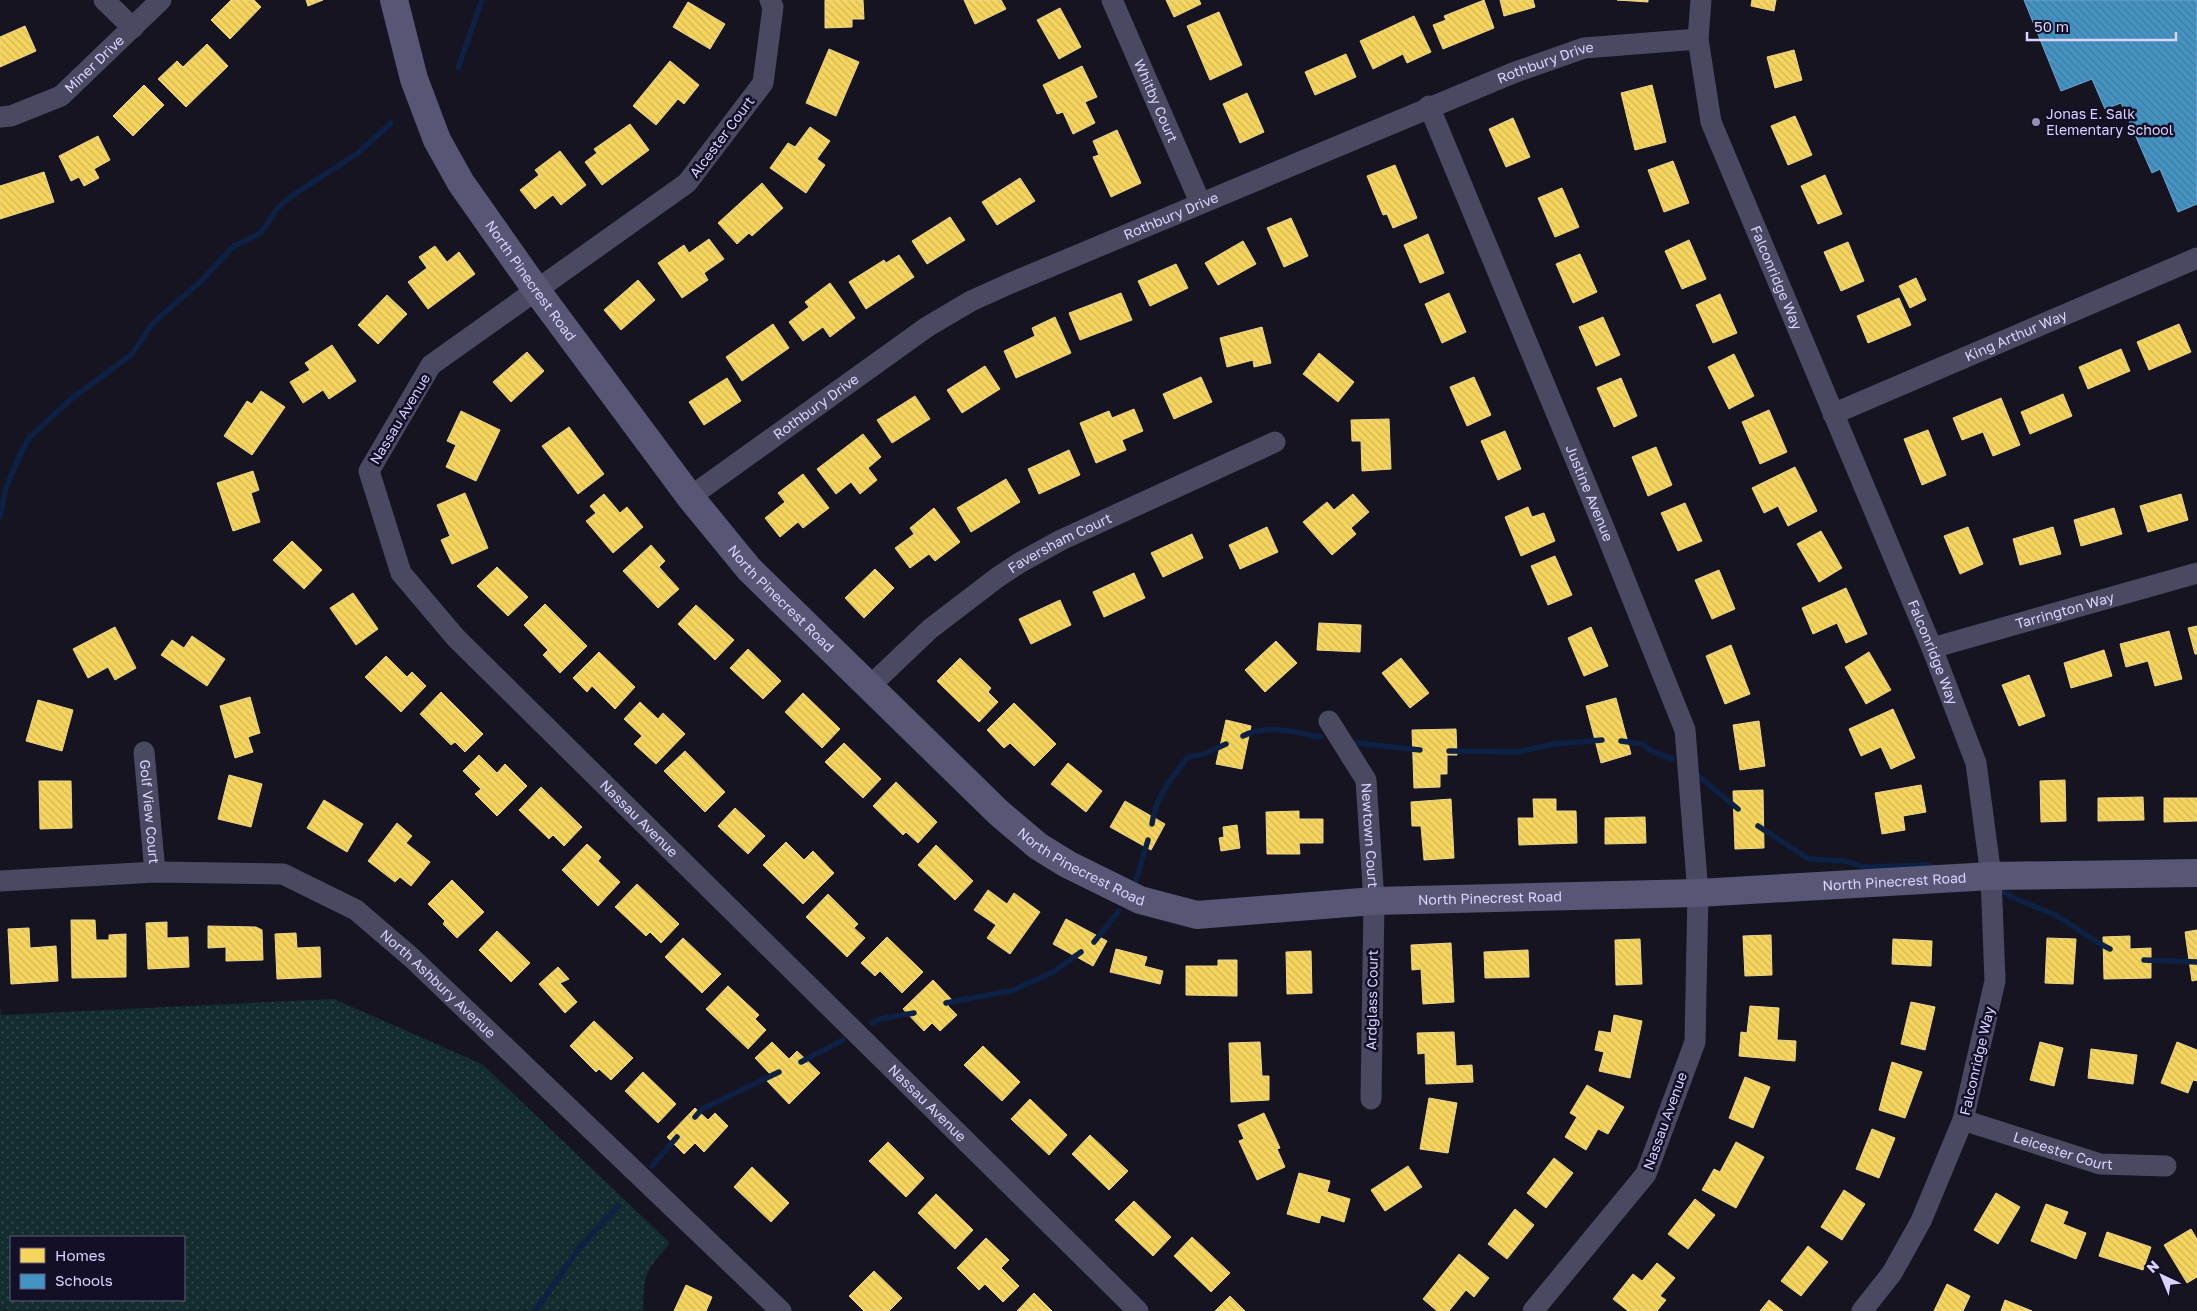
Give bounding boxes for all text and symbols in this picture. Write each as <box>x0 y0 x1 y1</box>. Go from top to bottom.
scale bar <box>2027 10 2176 42</box>
text: 50 m <box>2034 17 2069 35</box>
street label: Miner Drive <box>61 31 127 96</box>
street label: Rothbury Drive <box>1494 38 1594 87</box>
street label: Whitby Court <box>1131 56 1182 145</box>
street label: Alcester Court <box>686 93 758 181</box>
place label: Jonas E. Salk Elementary School <box>2046 105 2173 138</box>
marker: Jonas E. Salk Elementary School <box>2030 116 2042 128</box>
street label: Rothbury Drive <box>1121 188 1221 243</box>
street label: North Pinecrest Road <box>482 217 580 344</box>
street label: Falconridge Way <box>1747 223 1806 332</box>
street label: King Arthur Way <box>1962 306 2069 365</box>
street label: Nassau Avenue <box>366 370 433 467</box>
street label: Rothbury Drive <box>770 370 862 443</box>
street label: Justine Avenue <box>1562 442 1617 544</box>
street label: Faversham Court <box>1004 509 1114 576</box>
street label: North Pinecrest Road <box>725 541 838 655</box>
street label: Tarrington Way <box>2013 588 2116 632</box>
street label: Falconridge Way <box>1905 597 1962 707</box>
street label: Golf View Court <box>137 759 163 865</box>
street label: Nassau Avenue <box>597 776 682 860</box>
street label: Newtown Court <box>1358 782 1382 888</box>
street label: North Pinecrest Road <box>1014 824 1147 909</box>
street label: North Pinecrest Road <box>1822 868 1967 894</box>
street label: North Pinecrest Road <box>1418 887 1562 908</box>
street label: North Ashbury Avenue <box>377 926 499 1041</box>
street label: Ardglass Court <box>1362 950 1381 1050</box>
street label: Falconridge Way <box>1956 1005 1997 1117</box>
street label: Nassau Avenue <box>885 1061 970 1145</box>
street label: Nassau Avenue <box>1639 1070 1690 1172</box>
street label: Leicester Court <box>2011 1128 2113 1172</box>
legend <box>10 1236 185 1301</box>
text: Homes <box>55 1246 105 1264</box>
north arrow <box>2137 1251 2187 1301</box>
text: N <box>2143 1256 2162 1276</box>
text: Schools <box>55 1271 113 1289</box>

